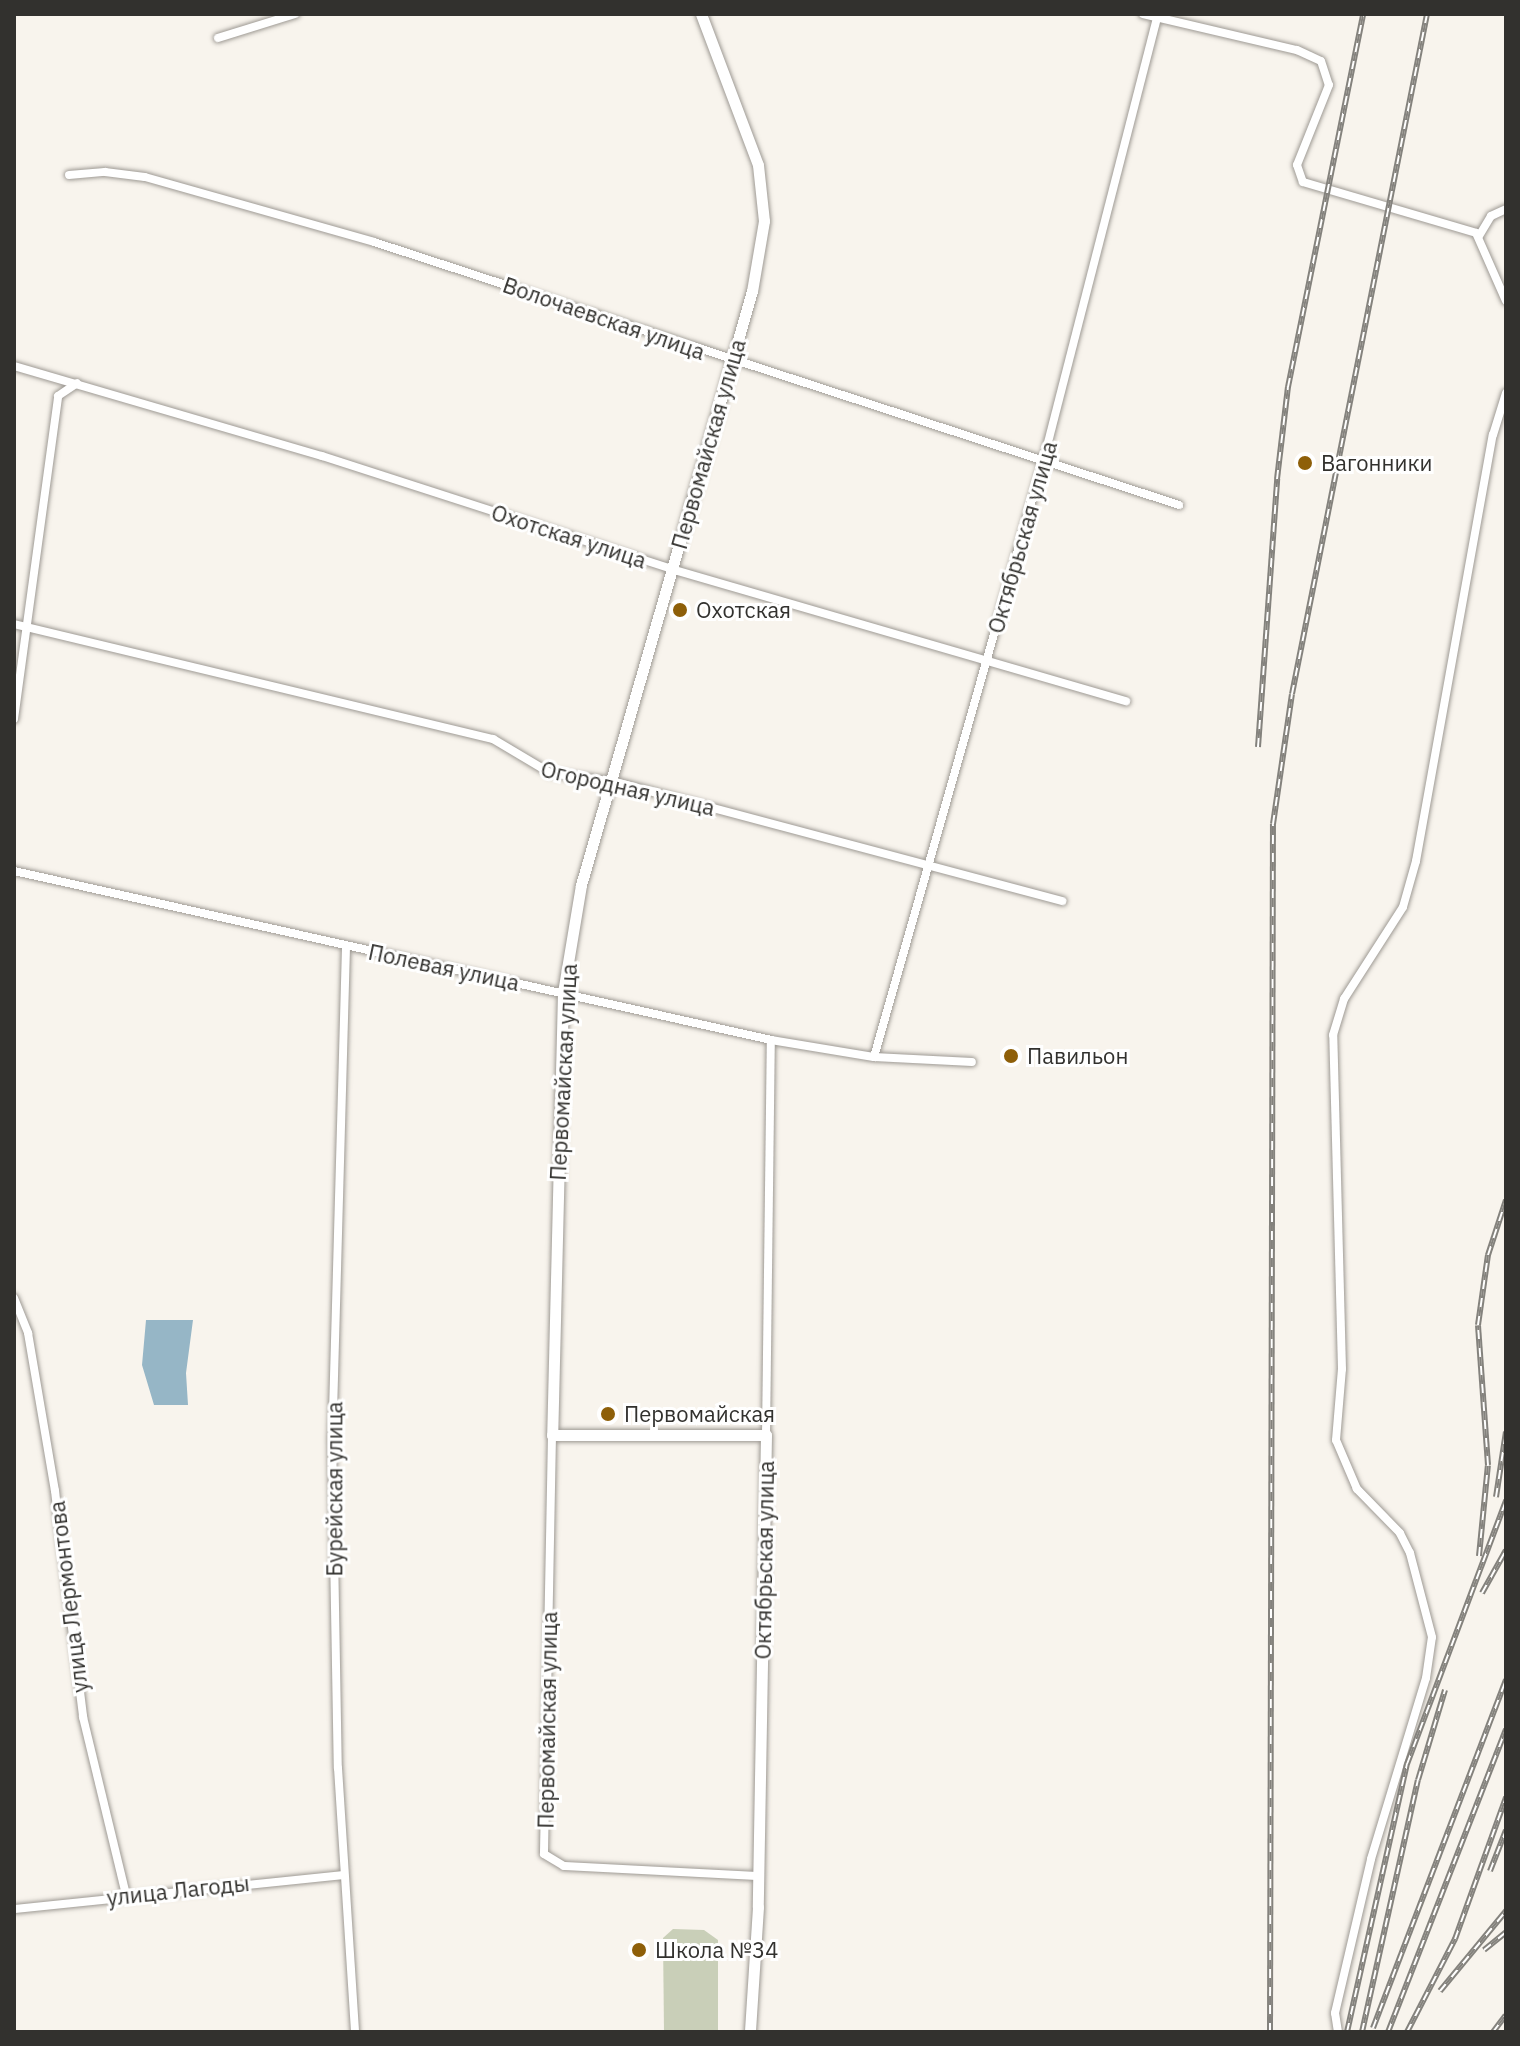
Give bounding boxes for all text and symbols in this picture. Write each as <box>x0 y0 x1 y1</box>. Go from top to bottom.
street label: Волочаевская улица <box>500 271 708 365</box>
street label: Первомайская улица <box>665 336 751 552</box>
street label: Октябрьская улица <box>982 438 1062 636</box>
place label: Вагонники <box>1321 450 1432 476</box>
marker: Вагонники <box>1296 454 1314 472</box>
street label: Охотская улица <box>488 499 650 573</box>
place label: Охотская <box>696 597 791 623</box>
marker: Охотская <box>671 601 689 619</box>
street label: Огородная улица <box>538 755 718 821</box>
street label: Полевая улица <box>366 938 522 996</box>
street label: Первомайская улица <box>544 963 582 1181</box>
place label: Павильон <box>1027 1043 1128 1069</box>
marker: Павильон <box>1002 1047 1020 1065</box>
street label: Бурейская улица <box>321 1401 347 1577</box>
place label: Первомайская <box>624 1401 775 1427</box>
marker: Первомайская <box>599 1405 617 1423</box>
street label: Октябрьская улица <box>749 1460 779 1660</box>
street label: улица Лермонтова <box>43 1500 93 1694</box>
street label: Первомайская улица <box>532 1611 562 1829</box>
street label: улица Лагоды <box>105 1869 251 1911</box>
place label: Школа №34 <box>655 1937 778 1963</box>
marker: Школа №34 <box>630 1941 648 1959</box>

